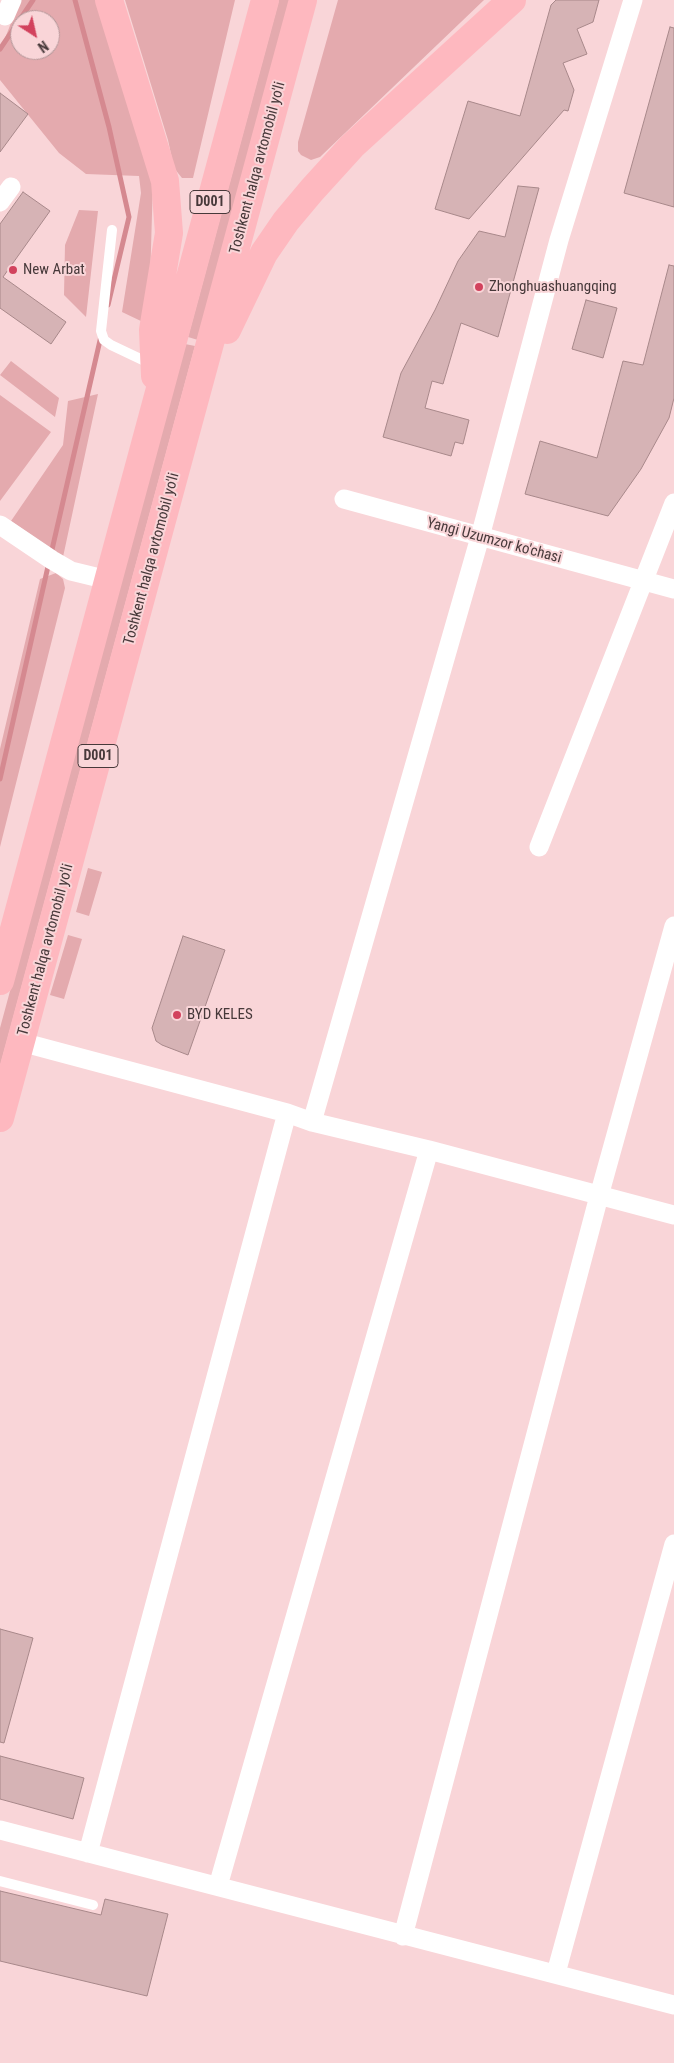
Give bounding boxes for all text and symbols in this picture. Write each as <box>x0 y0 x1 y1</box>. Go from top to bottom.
north arrow <box>10 10 60 60</box>
text: N <box>35 37 51 55</box>
street label: Toshkent halqa avtomobil yo'li <box>226 80 290 256</box>
road number: D001 <box>190 190 230 213</box>
place label: New Arbat <box>23 261 85 279</box>
marker: New Arbat <box>7 264 19 276</box>
place label: Zhonghuashuangqing <box>489 278 617 296</box>
marker: Zhonghuashuangqing <box>473 281 485 293</box>
street label: Toshkent halqa avtomobil yo'li <box>120 471 184 647</box>
street label: Yangi Uzumzor ko'chasi <box>425 514 563 568</box>
road number: D001 <box>78 744 118 768</box>
street label: Toshkent halqa avtomobil yo'li <box>14 862 78 1038</box>
place label: BYD KELES <box>187 1006 253 1024</box>
marker: BYD KELES <box>171 1009 183 1021</box>

